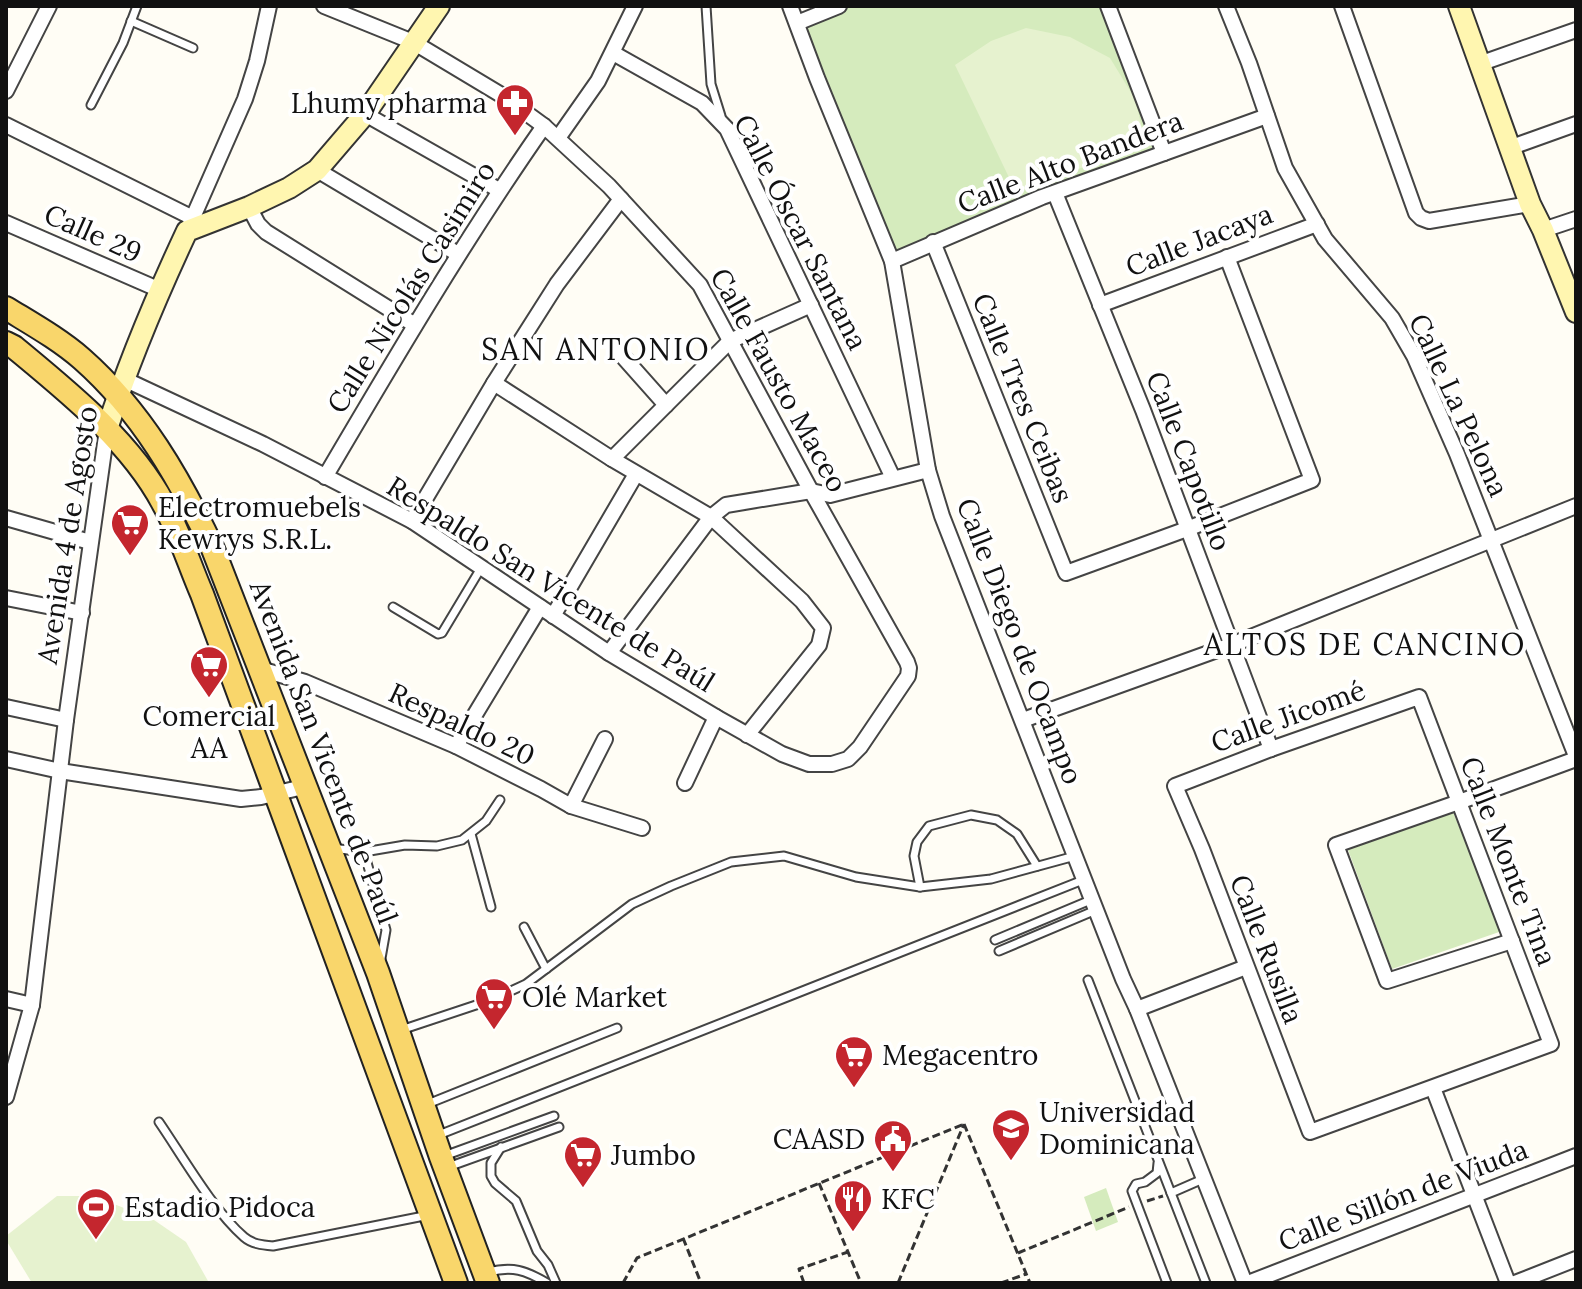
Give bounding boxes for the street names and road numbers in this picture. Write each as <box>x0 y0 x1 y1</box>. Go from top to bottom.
street label: Calle Alto Bandera <box>952 102 1188 222</box>
street label: Calle Óscar Santana <box>726 108 876 356</box>
street label: Calle Nicolás Casimiro <box>319 154 503 420</box>
street label: Calle 29 <box>39 196 147 270</box>
street label: Calle Jacaya <box>1120 196 1278 284</box>
street label: Calle Fausto Maceo <box>702 262 856 498</box>
street label: Calle Tres Ceibas <box>965 288 1081 508</box>
street label: Calle La Pelona <box>1401 308 1517 502</box>
street label: Calle Capotillo <box>1138 366 1240 556</box>
street label: Avenida 4 de Agosto <box>29 403 105 668</box>
street label: Respaldo San Vicente de Paúl <box>380 468 722 700</box>
street label: Calle Diego de Ocampo <box>949 493 1091 789</box>
street label: Avenida San Vicente de Paúl <box>241 574 406 929</box>
street label: Calle Jicomé <box>1206 671 1370 761</box>
street label: Respaldo 20 <box>383 674 541 774</box>
street label: Calle Monte Tina <box>1453 751 1565 971</box>
street label: Calle Rusilla <box>1222 869 1312 1029</box>
street label: Calle Sillón de Viuda <box>1273 1131 1533 1259</box>

